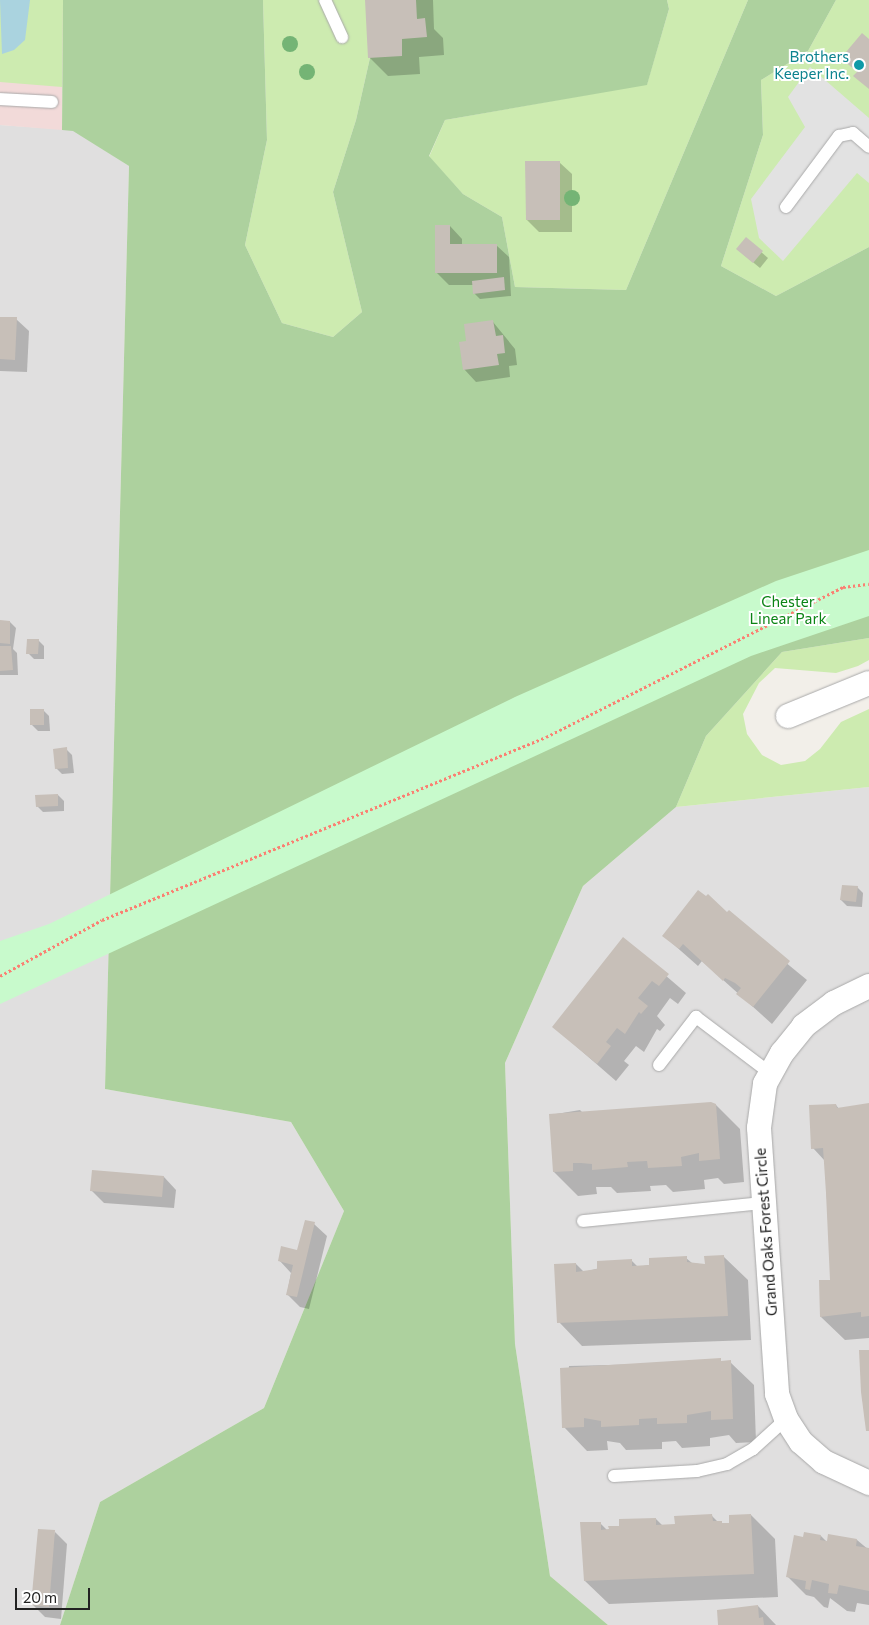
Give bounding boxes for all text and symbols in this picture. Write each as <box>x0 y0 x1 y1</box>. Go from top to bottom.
place label: Brothers Keeper Inc. <box>774 47 849 82</box>
marker: Brothers Keeper Inc. <box>853 59 865 71</box>
park label: Chester Linear Park <box>749 592 827 627</box>
street label: Grand Oaks Forest Circle <box>751 1147 781 1317</box>
scale bar <box>18 1578 92 1610</box>
text: 20 m <box>23 1588 57 1606</box>

